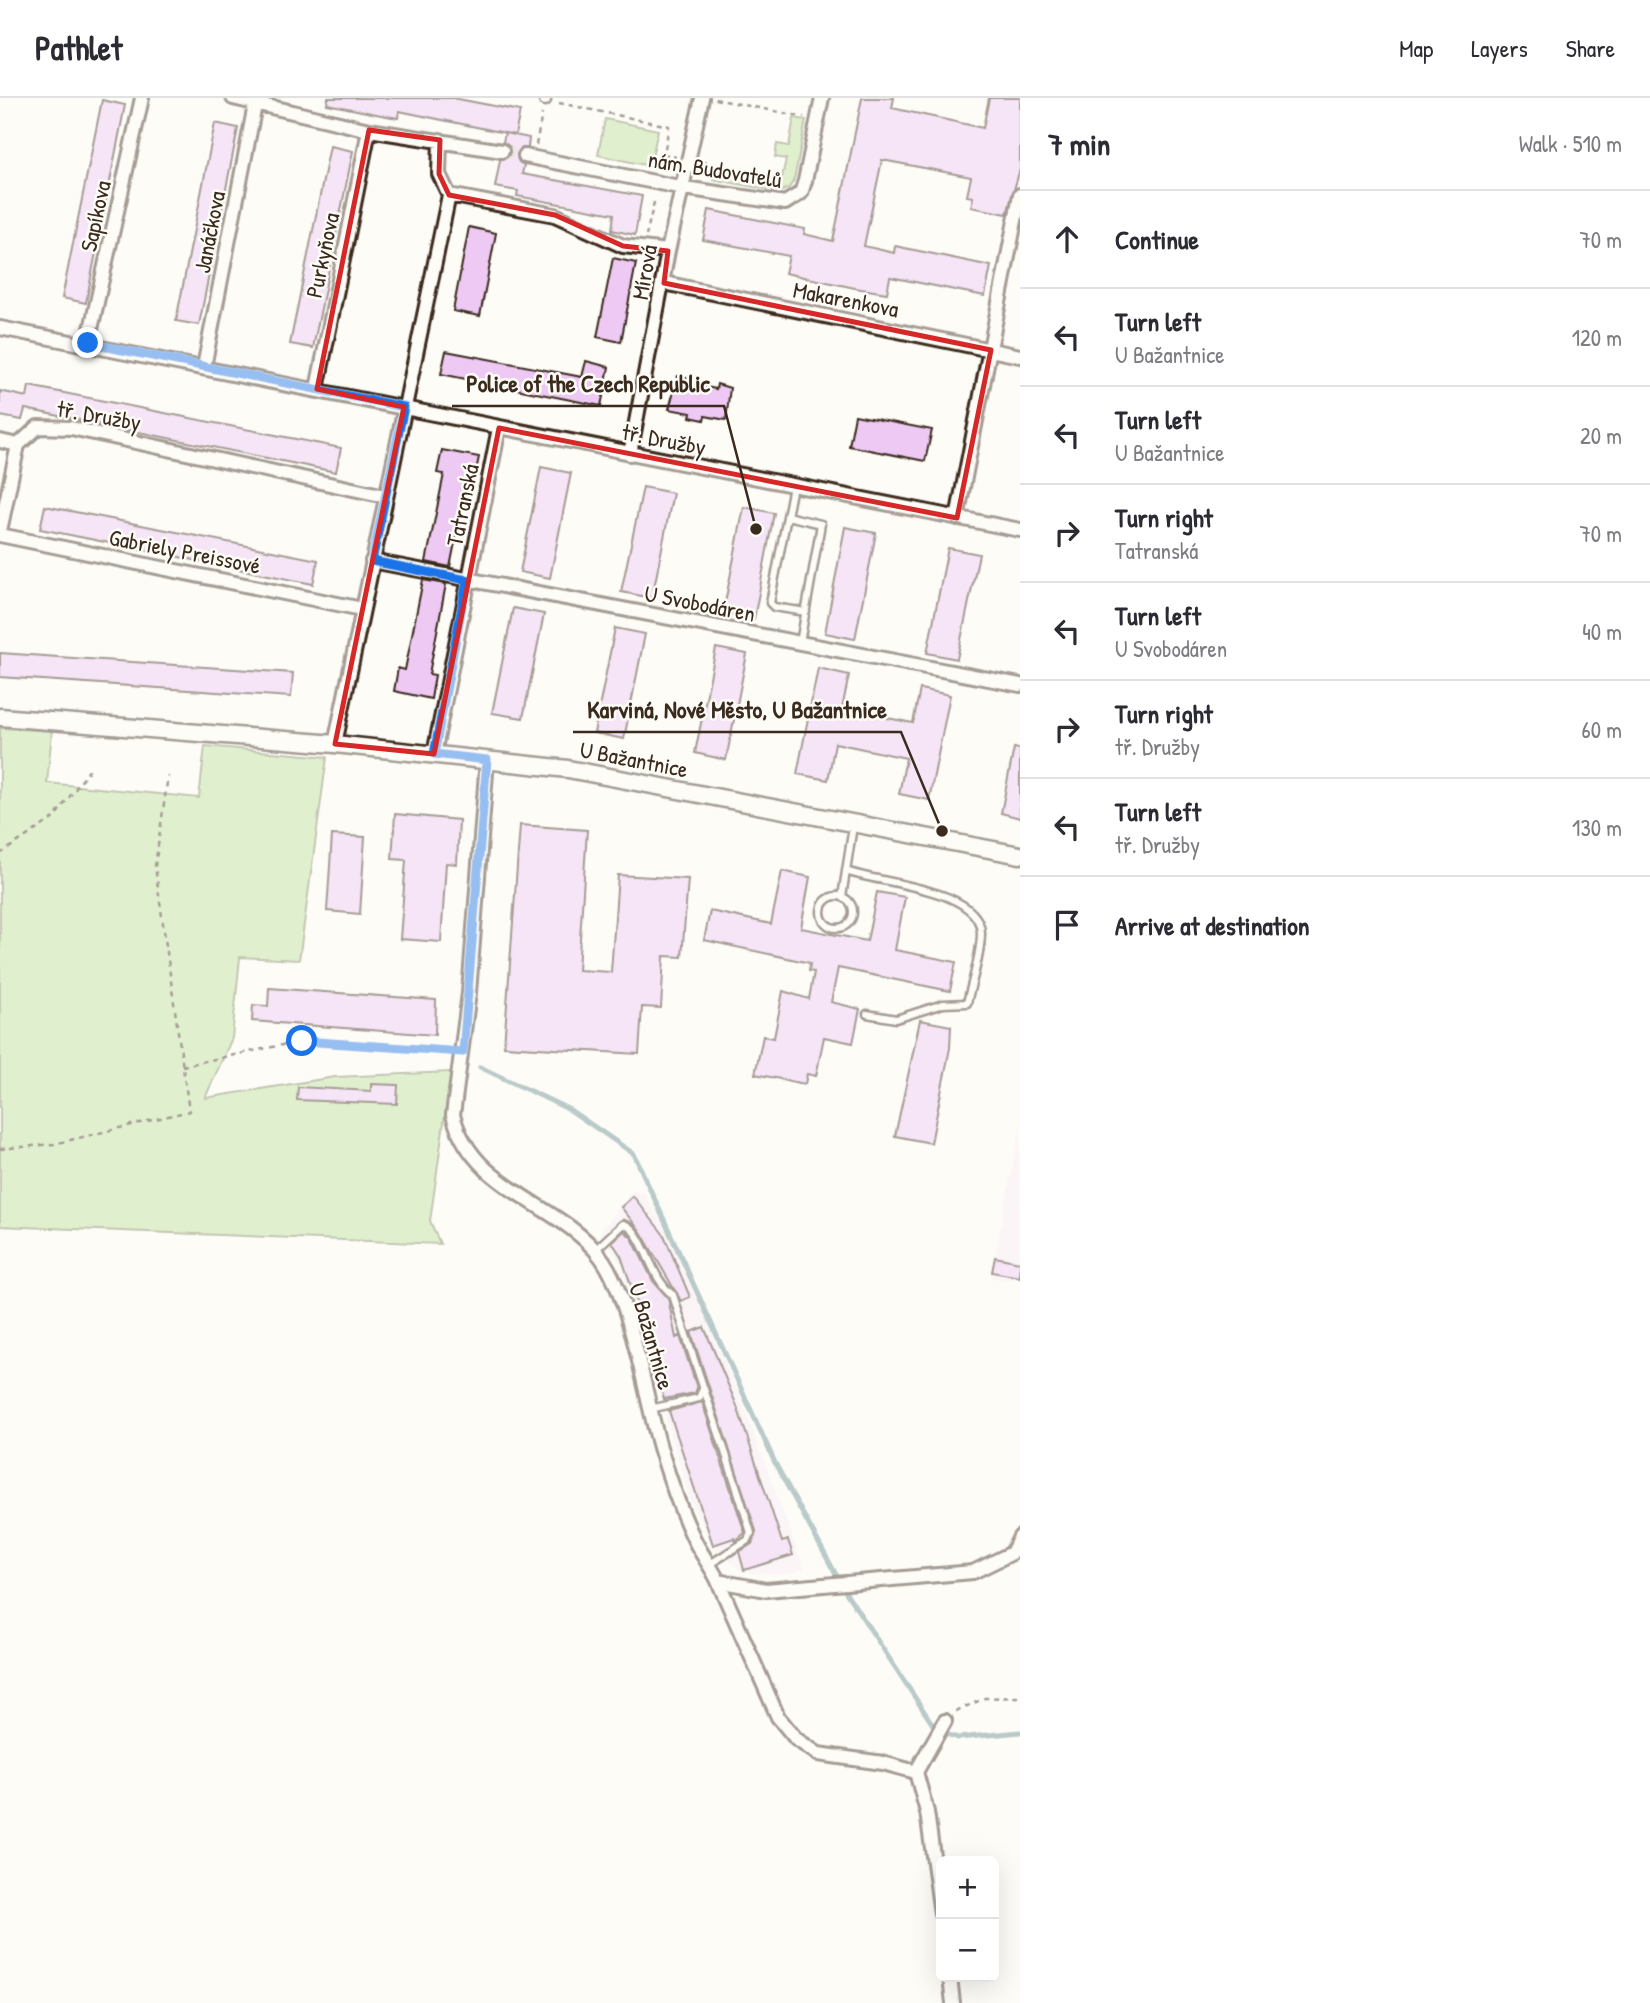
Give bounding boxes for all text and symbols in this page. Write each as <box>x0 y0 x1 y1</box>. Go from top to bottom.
text: Pathlet <box>35 26 122 70</box>
text: Map <box>1399 32 1433 64</box>
text: Layers <box>1471 32 1528 64</box>
text: Share <box>1566 32 1615 64</box>
text: 7 min <box>1048 124 1110 164</box>
text: Walk · 510 m <box>1519 128 1622 159</box>
street label: nám. Budovatelů <box>646 143 784 195</box>
street label: Sapíkova <box>72 178 118 254</box>
street label: Janáčkova <box>186 188 232 276</box>
street label: Purkyňova <box>298 210 346 300</box>
icon: ahead <box>1048 220 1086 258</box>
text: Continue <box>1115 222 1199 257</box>
text: 70 m <box>1579 224 1622 255</box>
street label: Mírová <box>624 242 664 302</box>
street label: Makarenkova <box>791 274 901 324</box>
text: Turn left <box>1115 304 1201 339</box>
icon: left <box>1048 318 1086 356</box>
text: 120 m <box>1572 322 1622 353</box>
route end <box>72 327 103 358</box>
text: U Bažantnice <box>1115 339 1224 370</box>
callout: Police of the Czech Republic <box>452 361 724 406</box>
text: Police of the Czech Republic <box>466 367 711 400</box>
street label: tř. Družby <box>54 392 144 438</box>
text: Turn left <box>1115 402 1201 437</box>
street label: tř. Družby <box>619 416 709 462</box>
icon: left <box>1048 416 1086 454</box>
text: 20 m <box>1580 420 1622 451</box>
text: U Bažantnice <box>1115 437 1224 468</box>
street label: Tatranská <box>438 461 486 549</box>
text: Turn right <box>1115 500 1213 535</box>
icon: right <box>1048 514 1086 552</box>
text: 70 m <box>1579 518 1622 549</box>
street label: Gabriely Preissové <box>107 521 263 581</box>
text: Tatranská <box>1115 535 1198 566</box>
street label: U Svobodáren <box>642 577 758 629</box>
text: Turn left <box>1115 598 1201 633</box>
icon: left <box>1048 612 1086 650</box>
text: 40 m <box>1582 616 1622 647</box>
text: U Svobodáren <box>1115 633 1227 664</box>
callout: Karviná, Nové Město, U Bažantnice <box>573 687 901 732</box>
text: Karviná, Nové Město, U Bažantnice <box>587 693 887 725</box>
text: Turn right <box>1115 696 1213 731</box>
icon: right <box>1048 710 1086 748</box>
text: 60 m <box>1582 714 1622 745</box>
text: tř. Družby <box>1115 731 1200 762</box>
street label: U Bažantnice <box>577 733 691 785</box>
text: Turn left <box>1115 794 1201 829</box>
icon: left <box>1048 808 1086 846</box>
text: 130 m <box>1572 812 1622 843</box>
text: tř. Družby <box>1115 829 1200 860</box>
icon: arrive <box>1048 906 1086 944</box>
text: Arrive at destination <box>1115 908 1310 943</box>
route start <box>286 1025 317 1056</box>
street label: U Bažantnice <box>622 1279 682 1393</box>
map controls <box>936 1856 999 1982</box>
button: + <box>936 1856 999 1919</box>
button: − <box>936 1919 999 1982</box>

